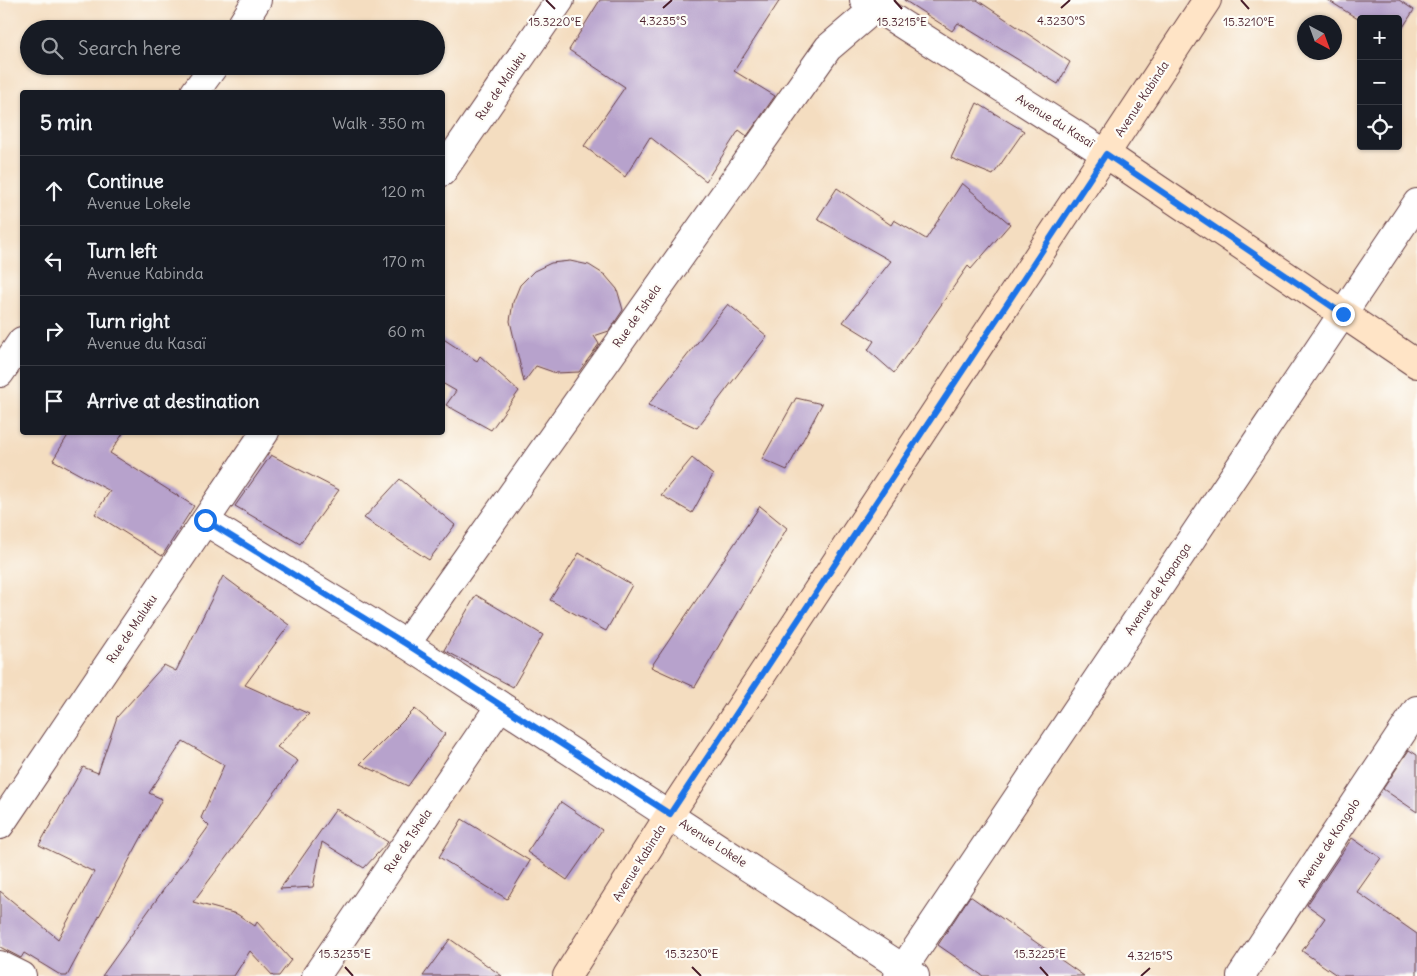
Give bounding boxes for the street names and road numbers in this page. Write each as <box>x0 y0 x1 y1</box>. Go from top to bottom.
street label: Rue de Maluku <box>472 49 529 123</box>
street label: Avenue Kabinda <box>1111 58 1172 139</box>
street label: Avenue du Kasaï <box>1013 91 1097 151</box>
street label: Rue de Tshela <box>609 281 664 350</box>
street label: Avenue de Kapanga <box>1121 540 1194 638</box>
street label: Rue de Maluku <box>103 592 160 666</box>
street label: Avenue de Kongolo <box>1294 795 1363 890</box>
street label: Rue de Tshela <box>381 806 435 876</box>
street label: Avenue Lokele <box>677 815 750 870</box>
street label: Avenue Kabinda <box>609 822 668 904</box>

